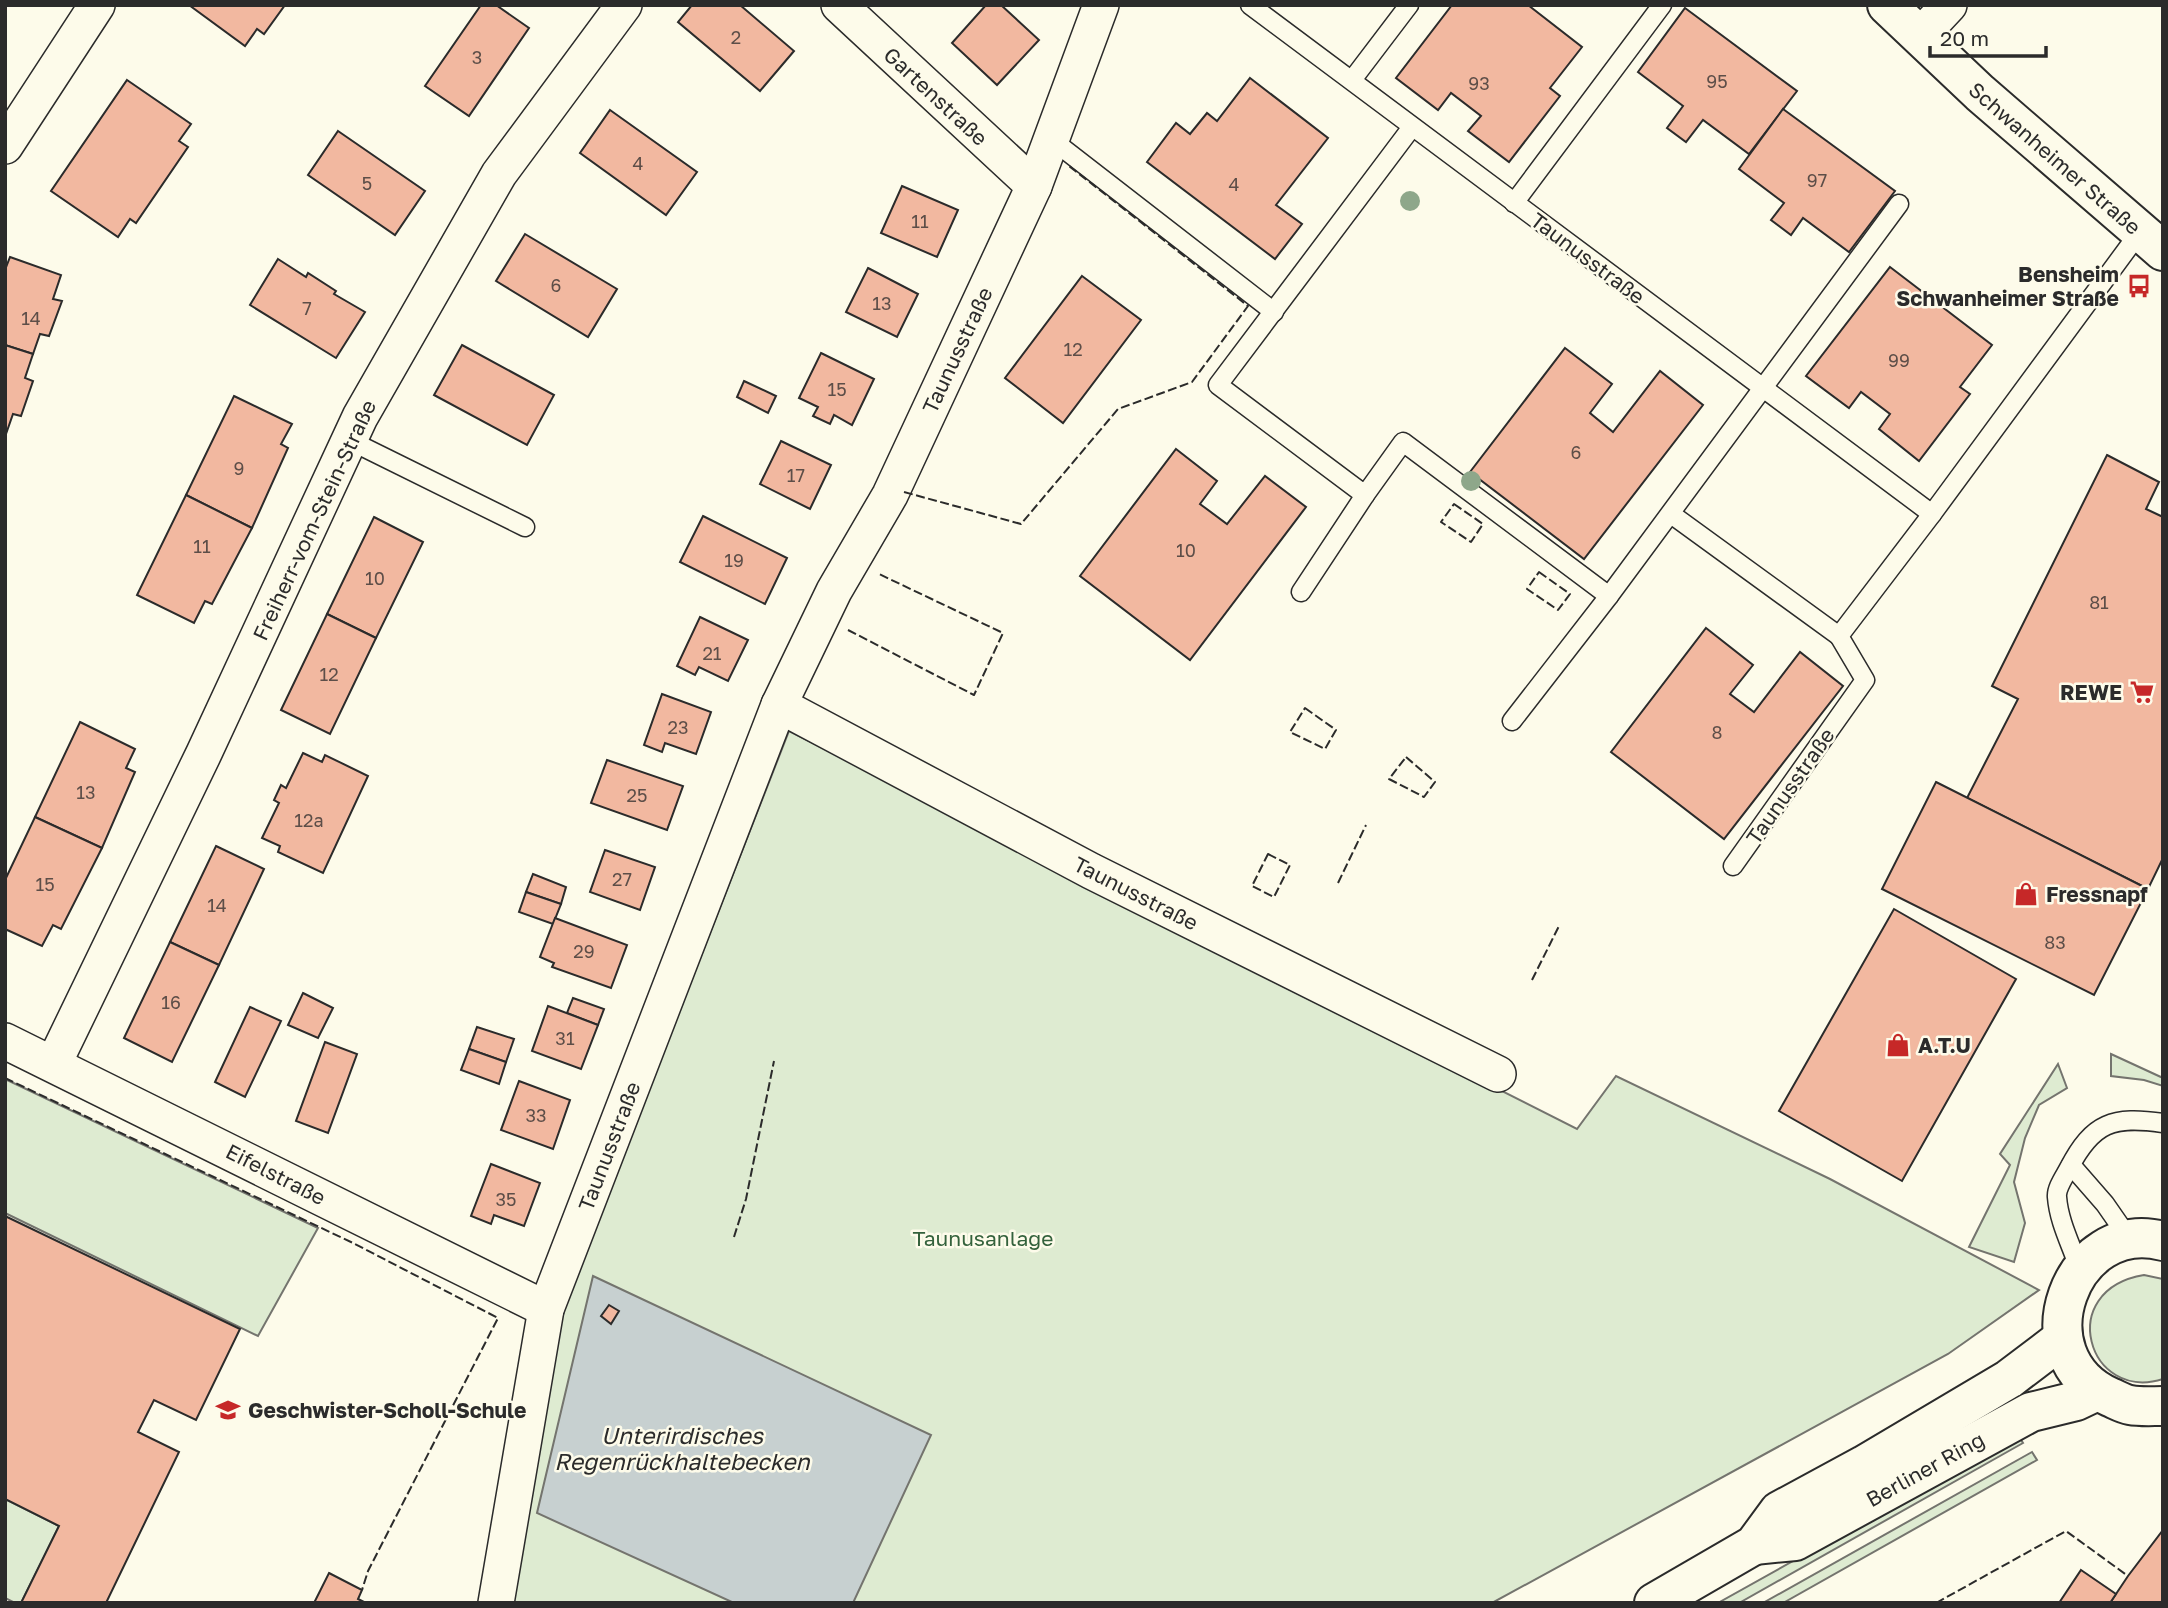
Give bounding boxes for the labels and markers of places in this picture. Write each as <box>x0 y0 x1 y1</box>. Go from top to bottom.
place label: Bensheim Schwanheimer Straße <box>1896 261 2119 311</box>
bus stop icon: Bensheim Schwanheimer Straße <box>2125 272 2153 300</box>
supermarket icon: REWE <box>2128 678 2156 706</box>
place label: REWE <box>2060 679 2122 705</box>
shop icon: Fressnapf <box>2012 880 2040 908</box>
place label: Fressnapf <box>2046 881 2148 907</box>
shop icon: A.T.U <box>1884 1031 1912 1059</box>
place label: A.T.U <box>1918 1032 1971 1058</box>
school or university icon: Geschwister-Scholl-Schule <box>214 1396 242 1424</box>
place label: Geschwister-Scholl-Schule <box>248 1397 526 1423</box>

